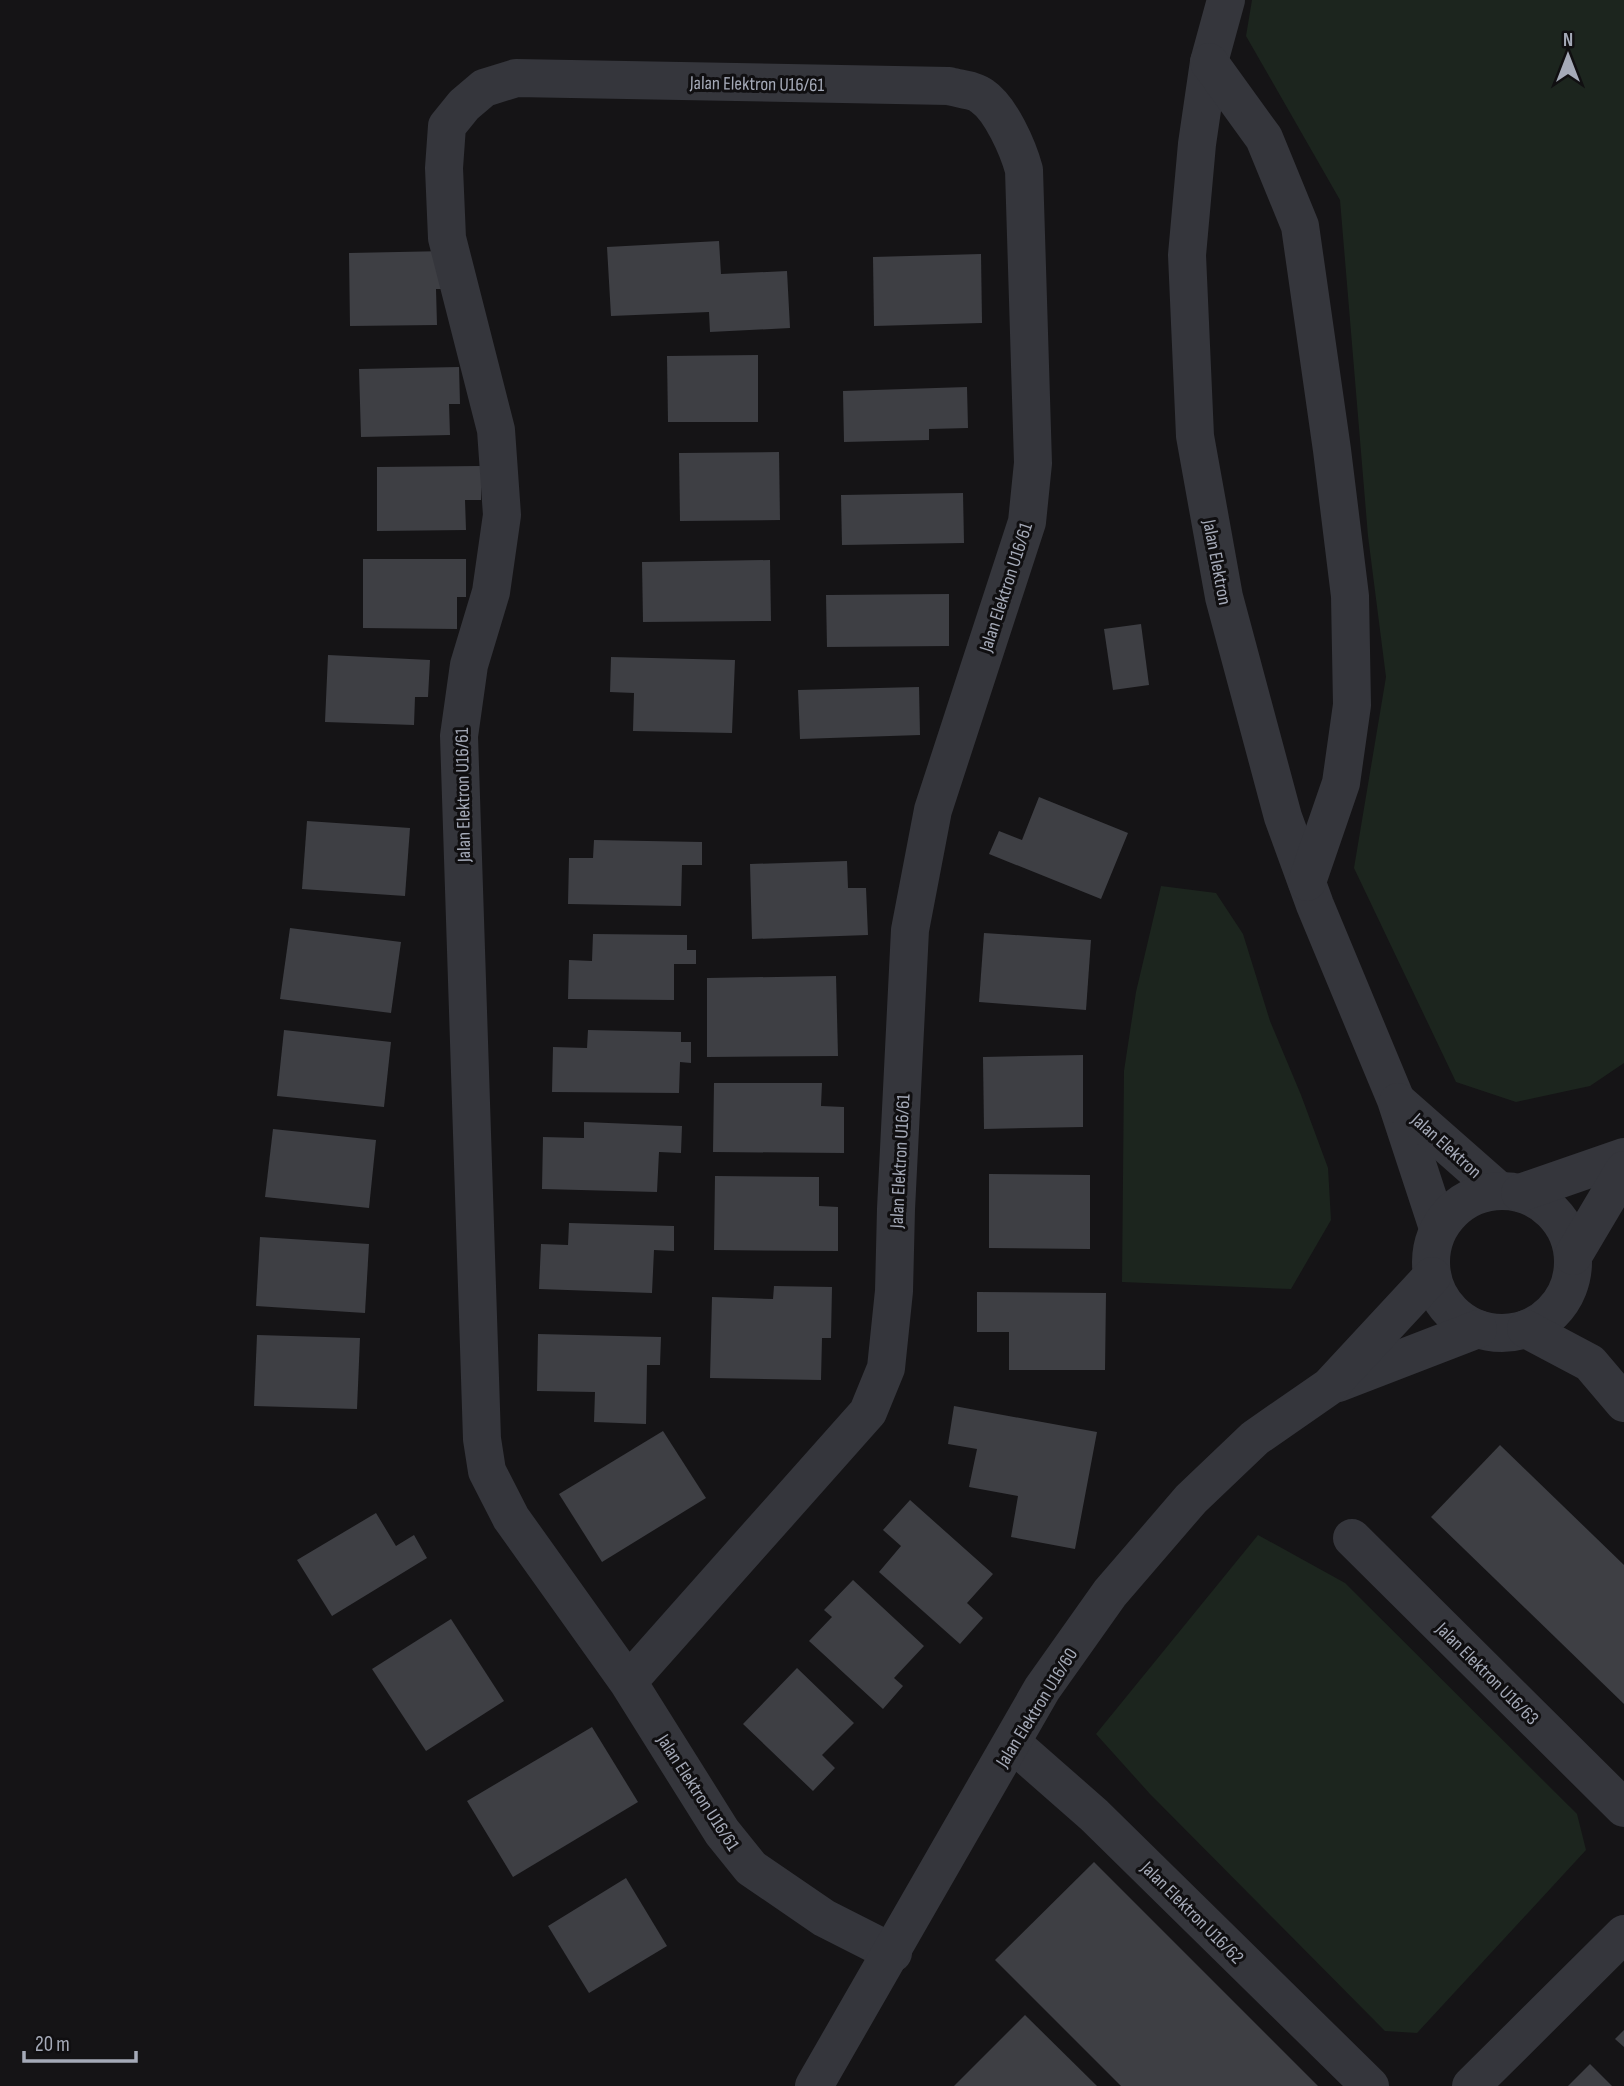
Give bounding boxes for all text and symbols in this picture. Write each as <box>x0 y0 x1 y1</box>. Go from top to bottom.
north arrow <box>1533 21 1603 91</box>
text: N <box>1563 29 1573 52</box>
street label: Jalan Elektron U16/61 <box>689 72 825 97</box>
street label: Jalan Elektron <box>1197 517 1236 607</box>
street label: Jalan Elektron U16/61 <box>974 520 1038 656</box>
street label: Jalan Elektron U16/61 <box>451 727 476 863</box>
street label: Jalan Elektron U16/61 <box>885 1093 916 1230</box>
street label: Jalan Elektron <box>1405 1108 1486 1184</box>
street label: Jalan Elektron U16/63 <box>1430 1617 1543 1730</box>
street label: Jalan Elektron U16/60 <box>991 1644 1083 1772</box>
street label: Jalan Elektron U16/61 <box>651 1729 744 1856</box>
street label: Jalan Elektron U16/62 <box>1135 1856 1248 1969</box>
scale bar <box>24 2020 136 2064</box>
text: 20 m <box>35 2032 70 2057</box>

